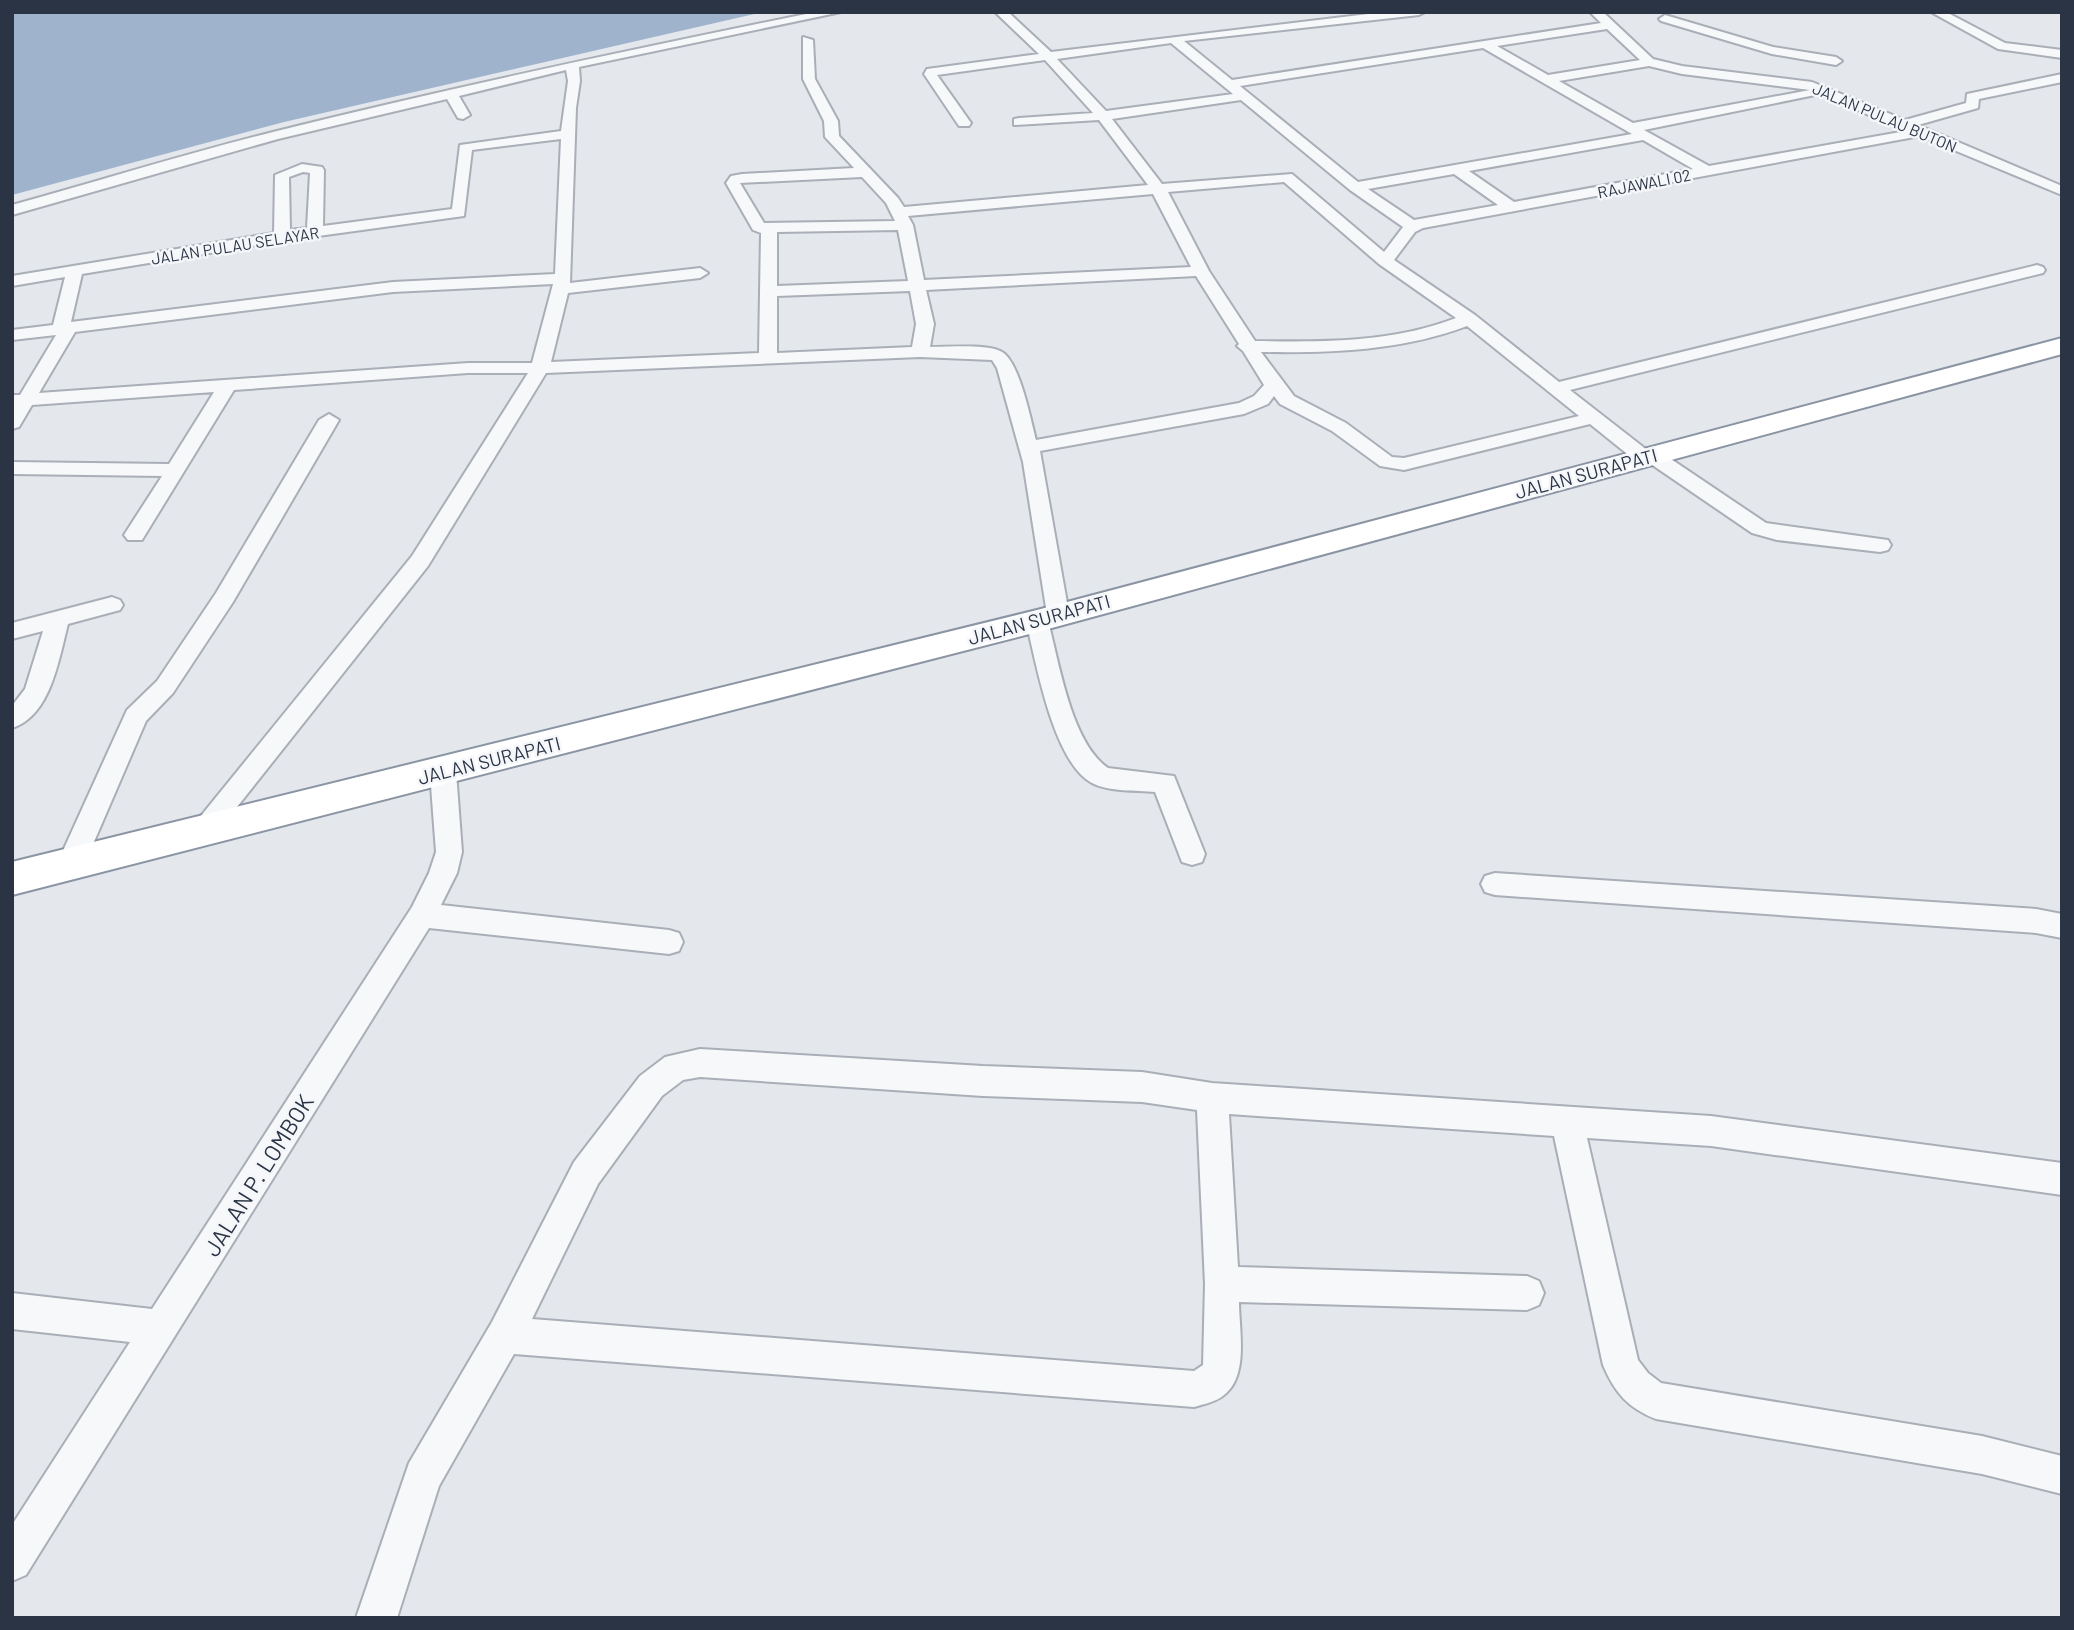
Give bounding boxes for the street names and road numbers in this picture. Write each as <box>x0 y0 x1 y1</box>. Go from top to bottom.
street label: JALAN PULAU BUTON <box>1810 78 1960 156</box>
street label: RAJAWALI 02 <box>1596 165 1692 201</box>
street label: JALAN PULAU SELAYAR <box>150 222 320 268</box>
street label: JALAN SURAPATI <box>1512 443 1660 503</box>
street label: JALAN SURAPATI <box>965 589 1113 649</box>
street label: JALAN SURAPATI <box>415 731 563 789</box>
street label: JALAN P. LOMBOK <box>197 1089 319 1261</box>

